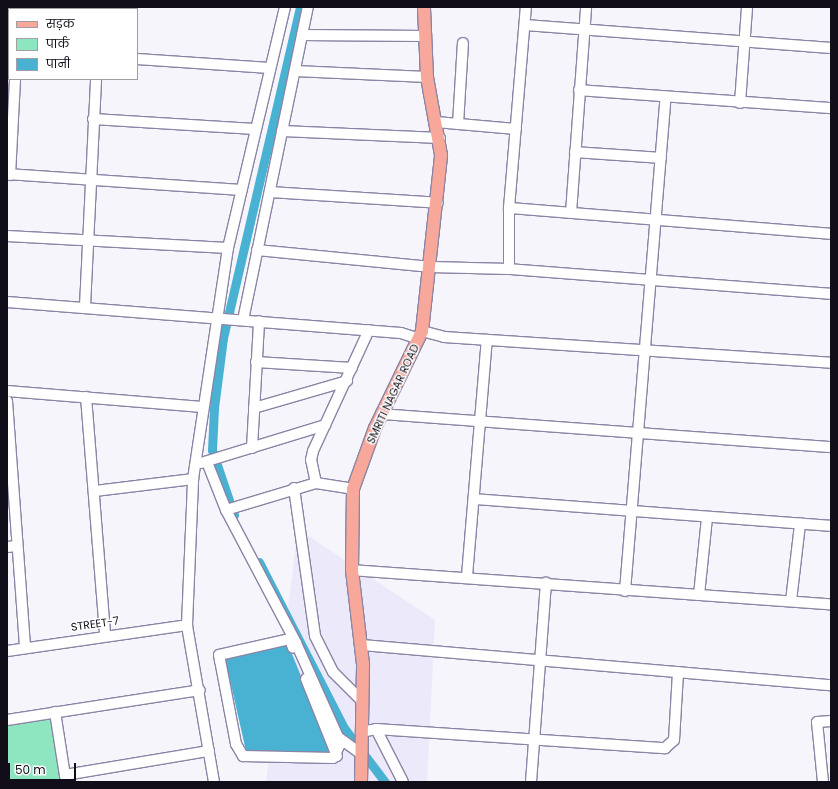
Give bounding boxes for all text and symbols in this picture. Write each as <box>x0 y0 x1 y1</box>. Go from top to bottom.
legend <box>8 8 138 80</box>
text: सड़क <box>46 15 75 32</box>
text: पार्क <box>46 35 69 52</box>
text: पानी <box>46 55 70 72</box>
street label: SMRITI NAGAR ROAD <box>364 342 422 446</box>
street label: STREET-7 <box>70 614 120 634</box>
scale bar <box>10 755 78 781</box>
text: 50 m <box>15 761 46 778</box>

